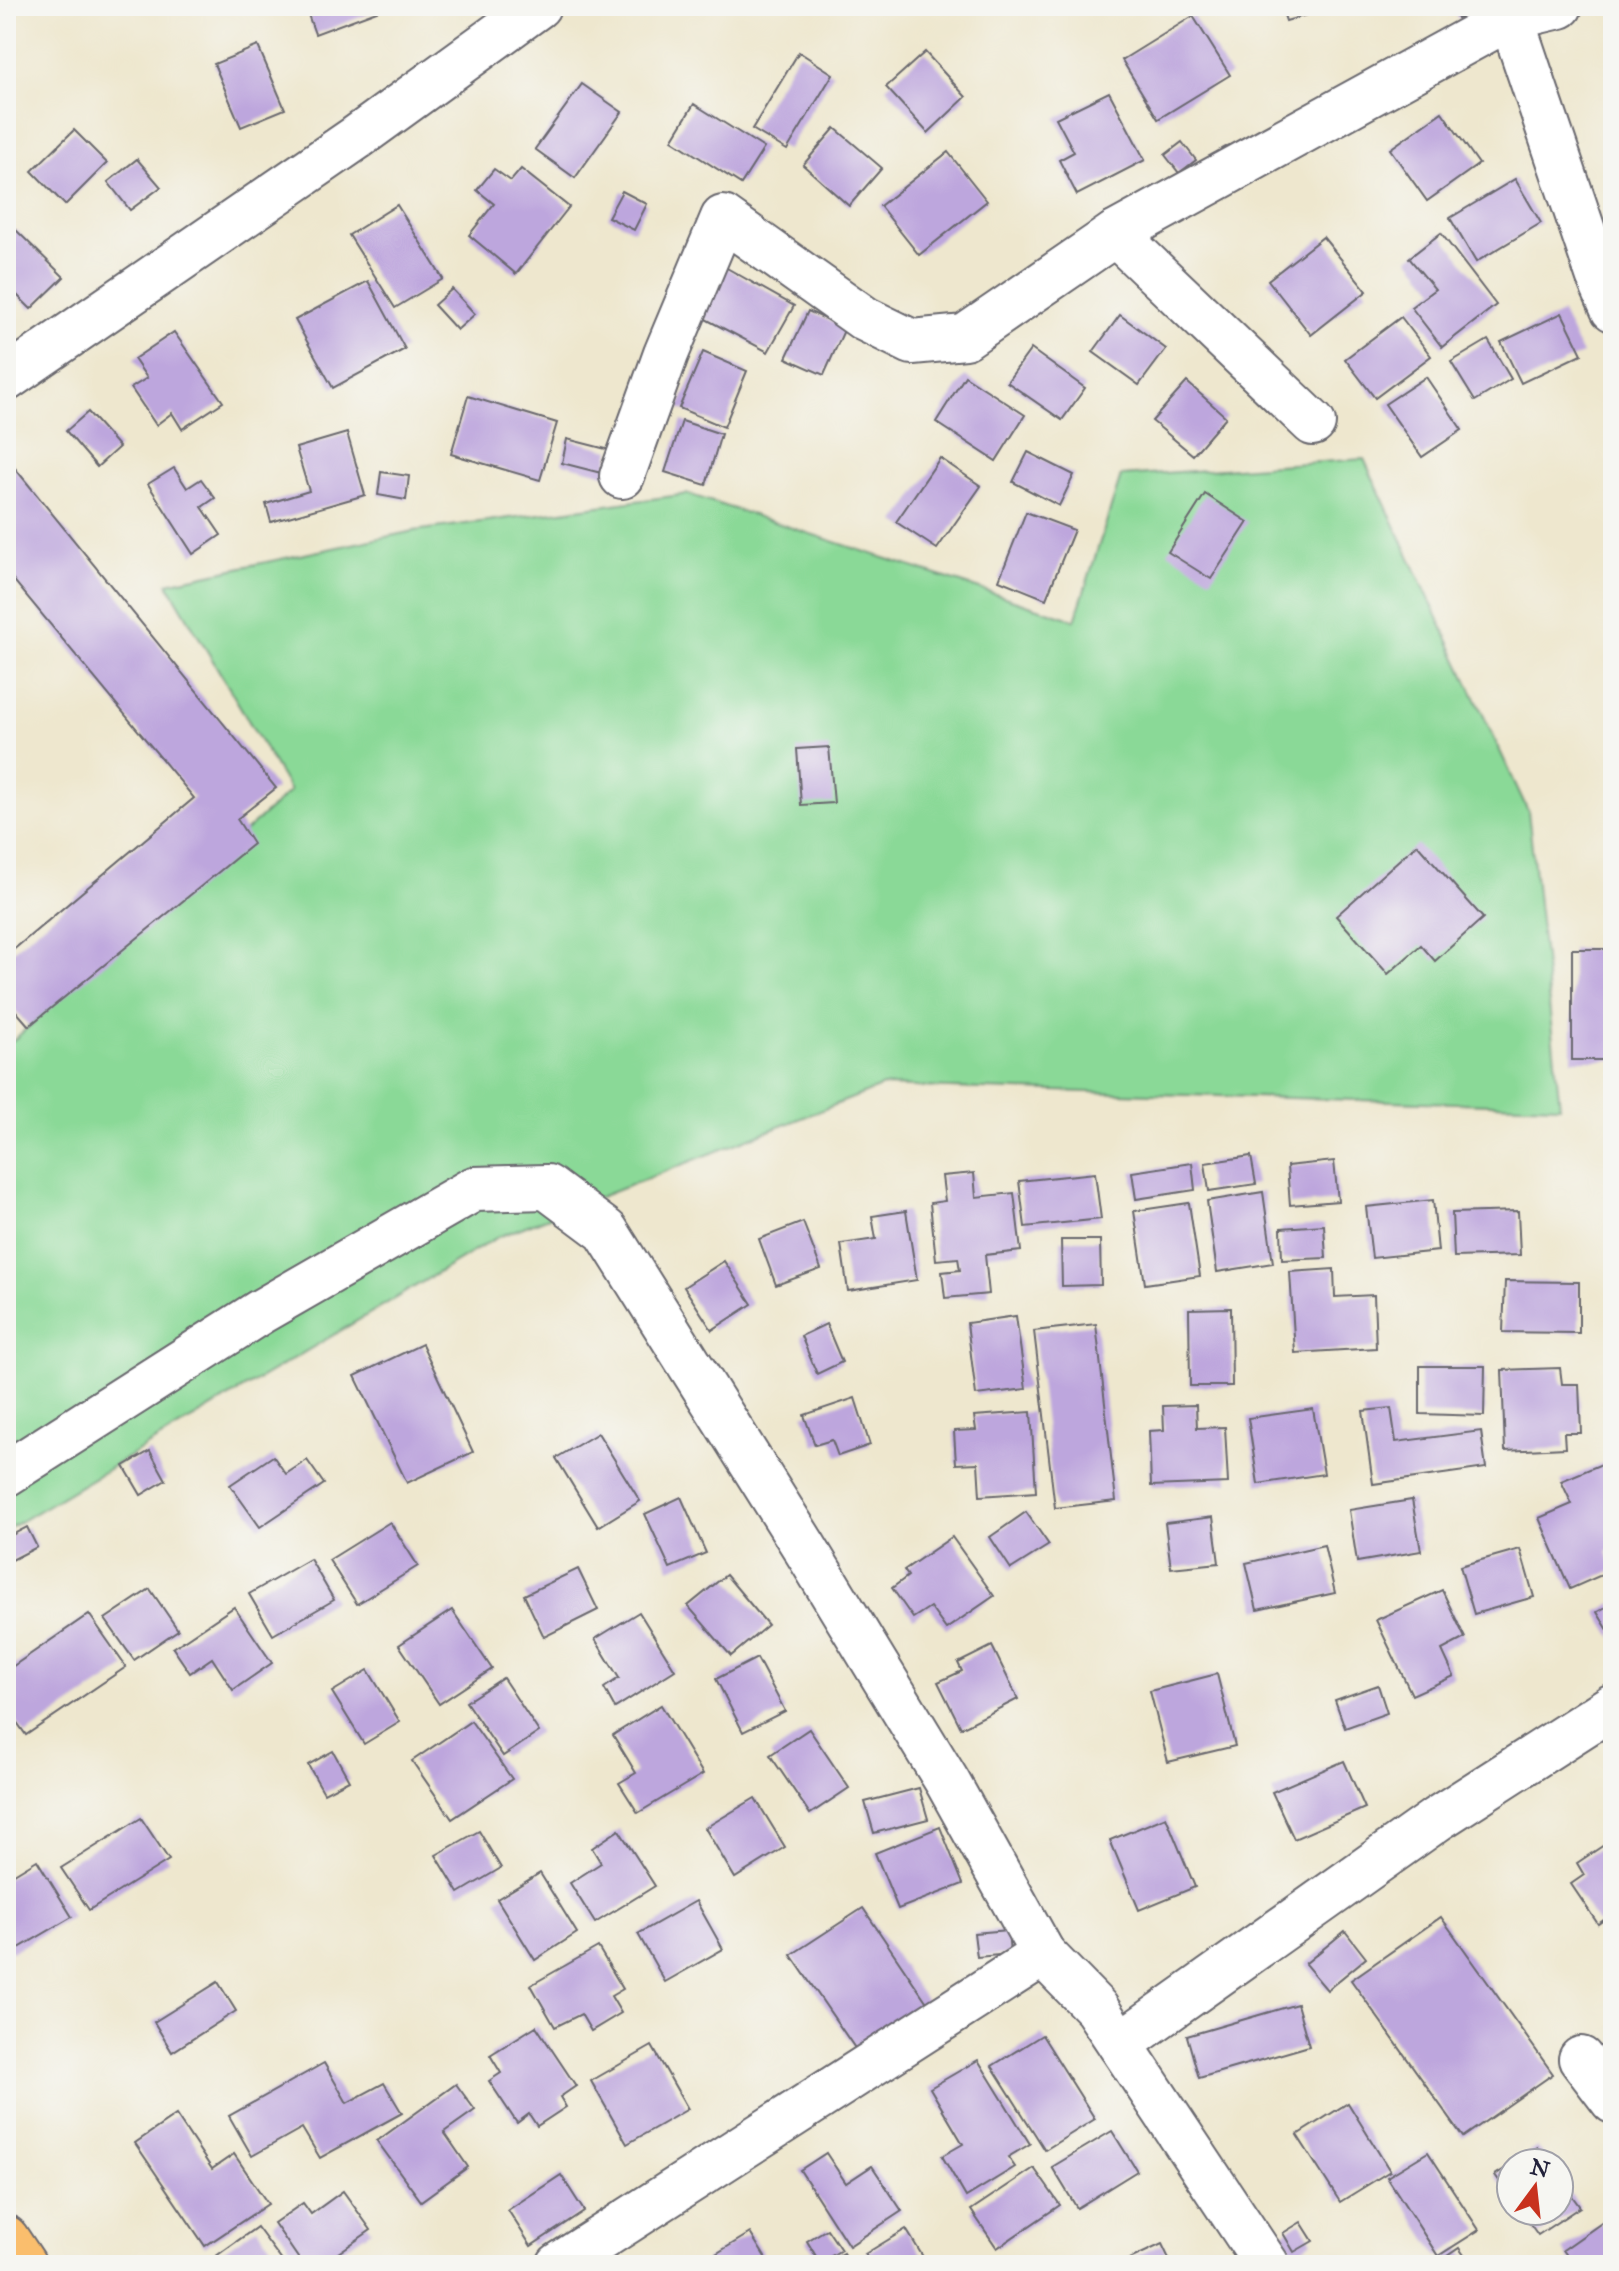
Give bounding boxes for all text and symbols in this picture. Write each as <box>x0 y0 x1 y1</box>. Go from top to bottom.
north arrow <box>1495 2147 1575 2227</box>
text: N <box>1528 2153 1553 2184</box>

